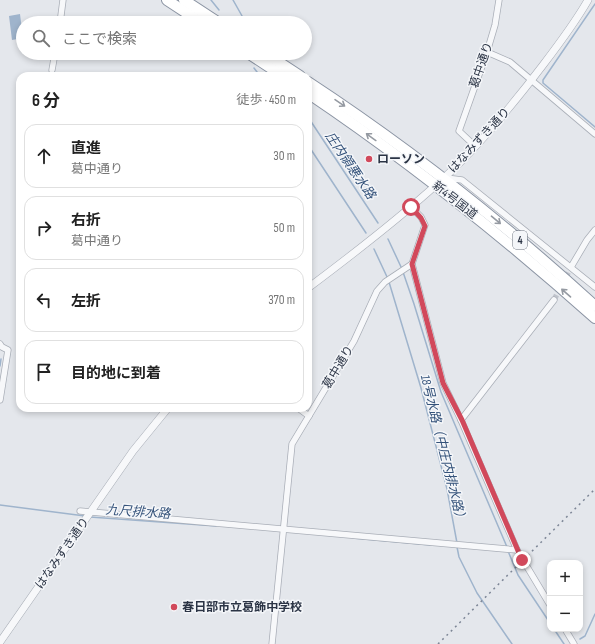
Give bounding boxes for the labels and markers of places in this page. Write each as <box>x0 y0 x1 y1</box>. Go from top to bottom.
place label: ローソン <box>377 152 425 167</box>
marker: ローソン <box>364 154 374 164</box>
place label: 春日部市立葛飾中学校 <box>182 600 302 615</box>
marker: 春日部市立葛飾中学校 <box>169 602 179 612</box>

